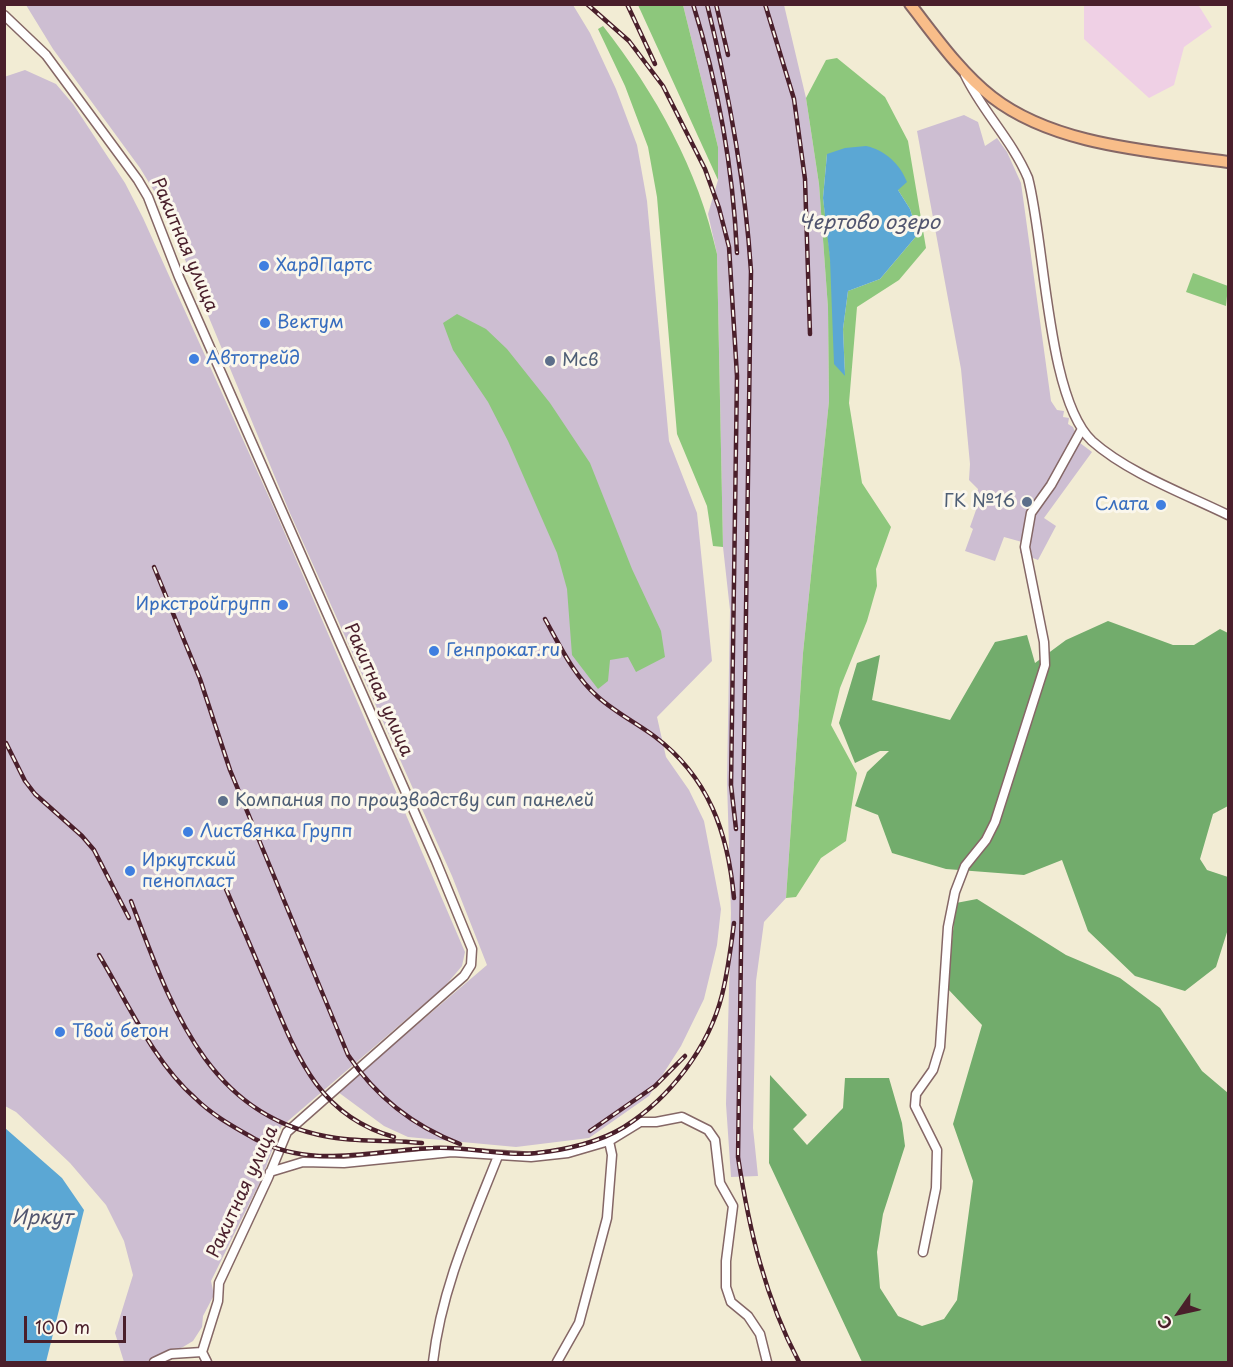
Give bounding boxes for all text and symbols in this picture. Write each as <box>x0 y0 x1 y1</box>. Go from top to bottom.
street label: Ракитная улица <box>146 175 222 315</box>
water label: Чертово озеро <box>798 211 940 235</box>
place label: ХардПартс <box>276 255 372 277</box>
marker: ХардПартс <box>257 259 271 273</box>
place label: Вектум <box>277 312 344 334</box>
marker: Вектум <box>258 316 272 330</box>
place label: Автотрейд <box>206 348 300 370</box>
place label: Мсв <box>562 350 598 372</box>
marker: Автотрейд <box>187 352 201 366</box>
marker: Мсв <box>543 354 557 368</box>
place label: ГК №16 <box>944 491 1015 513</box>
place label: Слата <box>1095 494 1149 516</box>
marker: ГК №16 <box>1020 495 1034 509</box>
marker: Слата <box>1154 498 1168 512</box>
place label: Иркстройгрупп <box>136 594 271 616</box>
marker: Иркстройгрупп <box>276 598 290 612</box>
street label: Ракитная улица <box>339 620 417 760</box>
place label: Генпрокат.ru <box>446 640 560 662</box>
marker: Генпрокат.ru <box>427 644 441 658</box>
place label: Компания по производству сип панелей <box>235 790 594 812</box>
marker: Компания по производству сип панелей <box>216 794 230 808</box>
place label: Листвянка Групп <box>200 821 353 843</box>
marker: Листвянка Групп <box>181 825 195 839</box>
place label: Иркутский пенопласт <box>142 850 236 892</box>
marker: Иркутский пенопласт <box>123 864 137 878</box>
place label: Твой бетон <box>72 1021 169 1043</box>
marker: Твой бетон <box>53 1025 67 1039</box>
street label: Ракитная улица <box>203 1122 283 1262</box>
water label: Иркут <box>12 1206 72 1230</box>
north arrow <box>1149 1283 1209 1343</box>
scale bar <box>27 1304 129 1342</box>
text: С <box>1151 1311 1177 1335</box>
text: 100 m <box>35 1313 90 1340</box>

